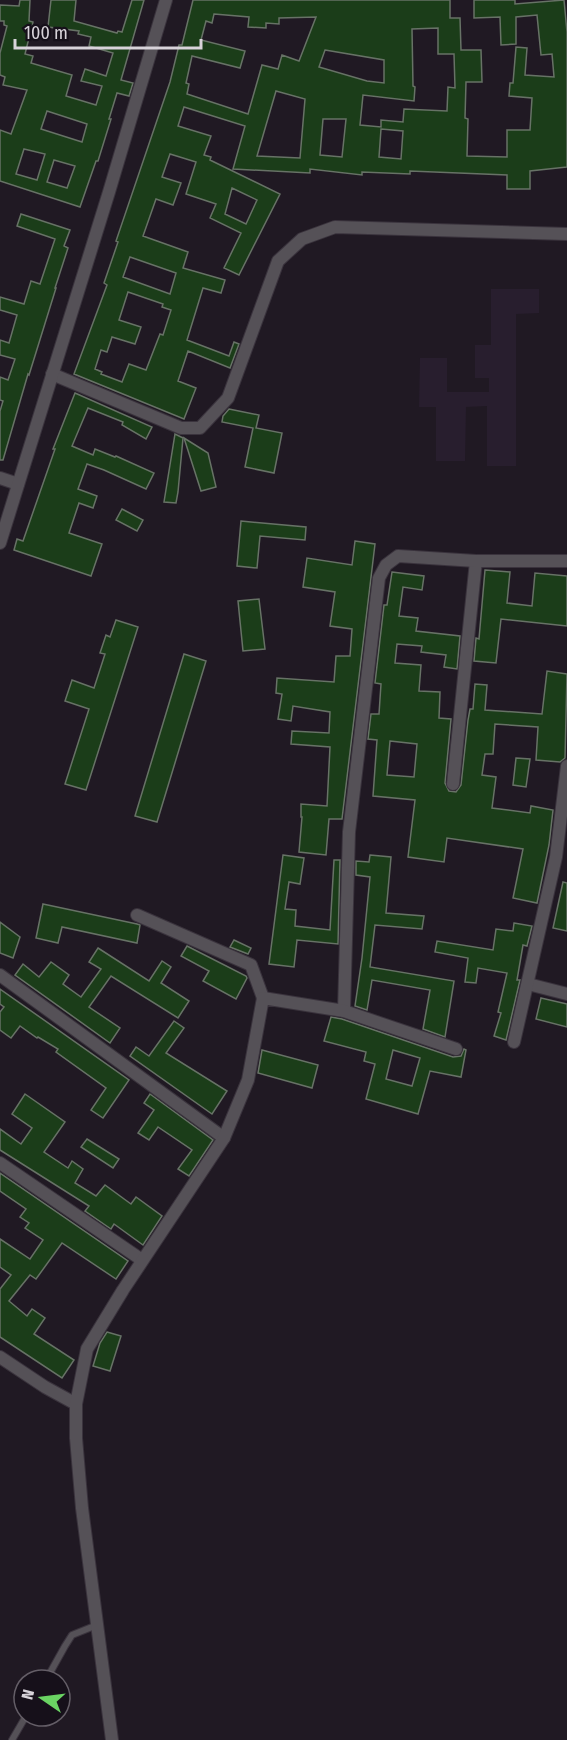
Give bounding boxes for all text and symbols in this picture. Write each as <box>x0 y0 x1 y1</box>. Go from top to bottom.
scale bar <box>15 12 201 50</box>
text: 100 m <box>24 22 68 44</box>
north arrow <box>12 1668 72 1728</box>
text: N <box>18 1688 38 1701</box>

